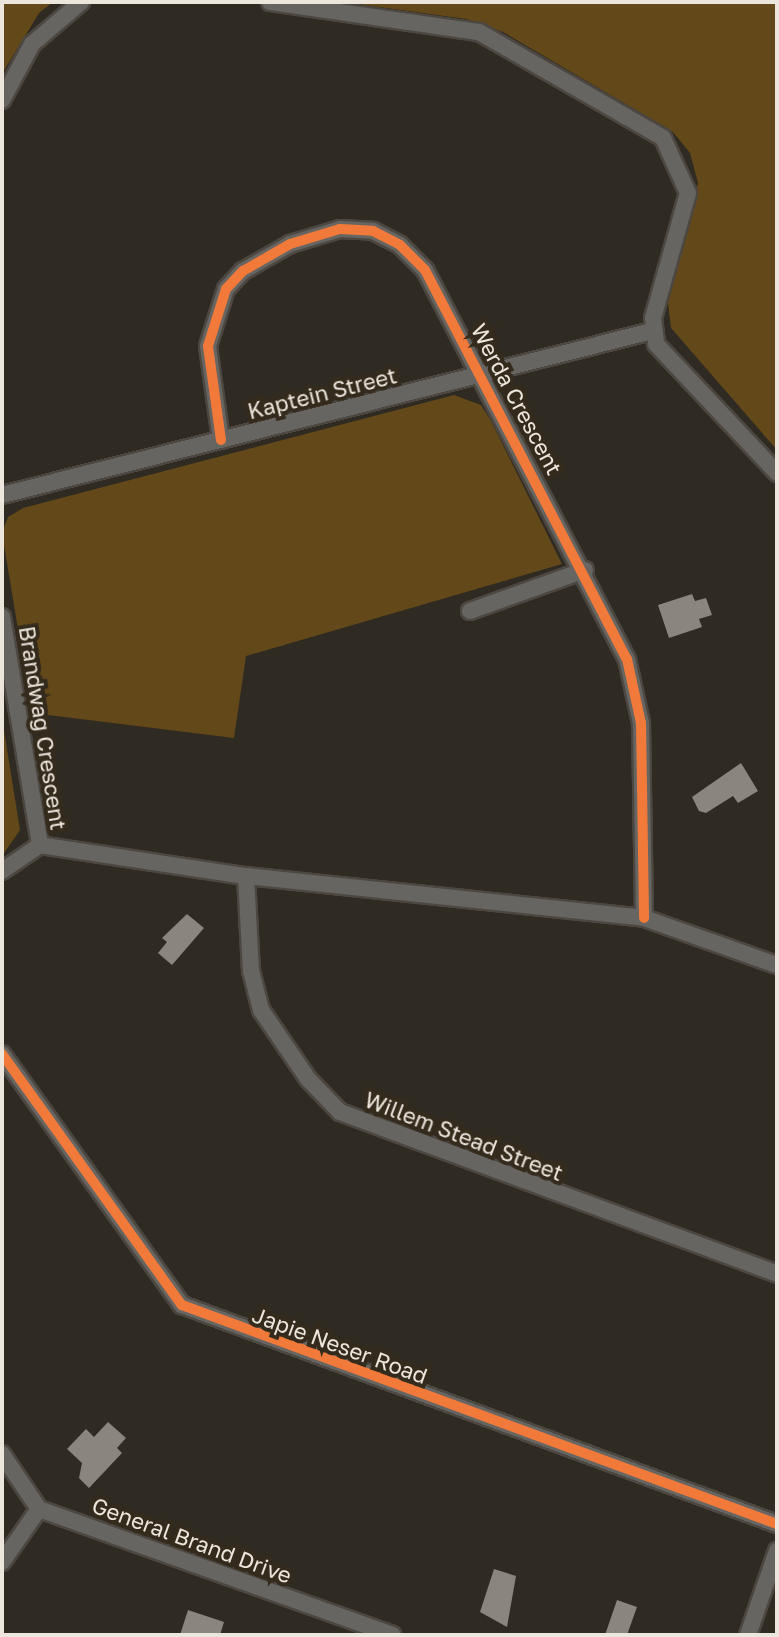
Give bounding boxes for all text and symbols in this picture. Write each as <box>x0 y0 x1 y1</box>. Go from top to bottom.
street label: Werda Crescent <box>466 319 568 479</box>
street label: Kaptein Street <box>245 362 399 424</box>
street label: Brandwag Crescent <box>14 624 72 832</box>
street label: Willem Stead Street <box>361 1086 567 1186</box>
street label: Japie Neser Road <box>249 1301 431 1389</box>
street label: General Brand Drive <box>89 1492 295 1588</box>

